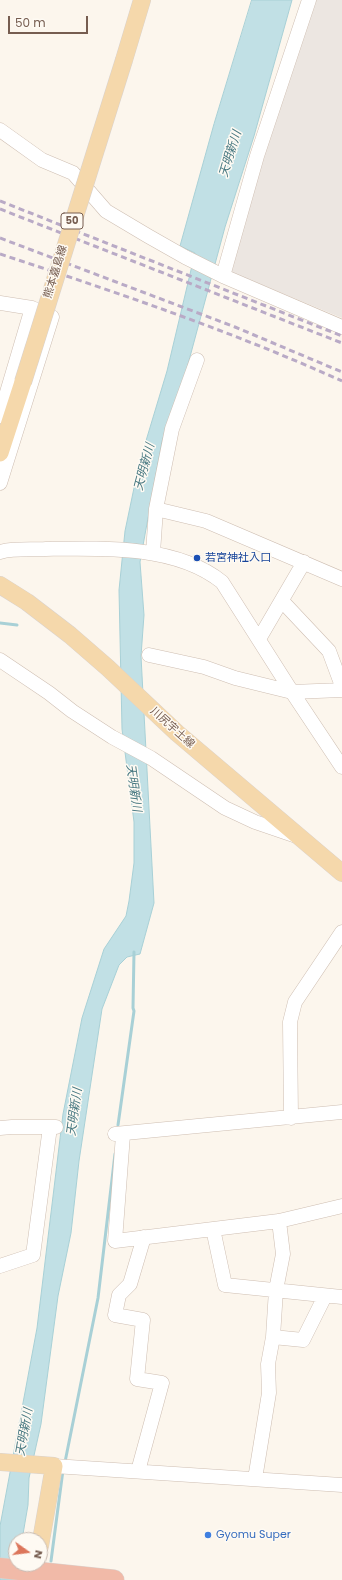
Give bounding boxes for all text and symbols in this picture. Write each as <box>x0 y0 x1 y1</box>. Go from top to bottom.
scale bar <box>10 8 90 34</box>
text: 50 m <box>15 14 46 31</box>
water label: 天明新川 <box>217 129 245 179</box>
road number: 50 <box>61 213 83 229</box>
street label: 熊本嘉島線 <box>42 244 70 300</box>
water label: 天明新川 <box>132 442 158 492</box>
place label: 若宮神社入口 <box>205 551 271 565</box>
marker: 若宮神社入口 <box>192 553 202 563</box>
street label: 川尻宇土線 <box>147 705 197 751</box>
water label: 天明新川 <box>123 763 143 813</box>
water label: 天明新川 <box>65 1087 85 1137</box>
water label: 天明新川 <box>14 1407 36 1457</box>
place label: Gyomu Super <box>216 1528 291 1542</box>
marker: Gyomu Super <box>203 1530 213 1540</box>
north arrow <box>8 1532 48 1572</box>
text: N <box>30 1549 47 1561</box>

